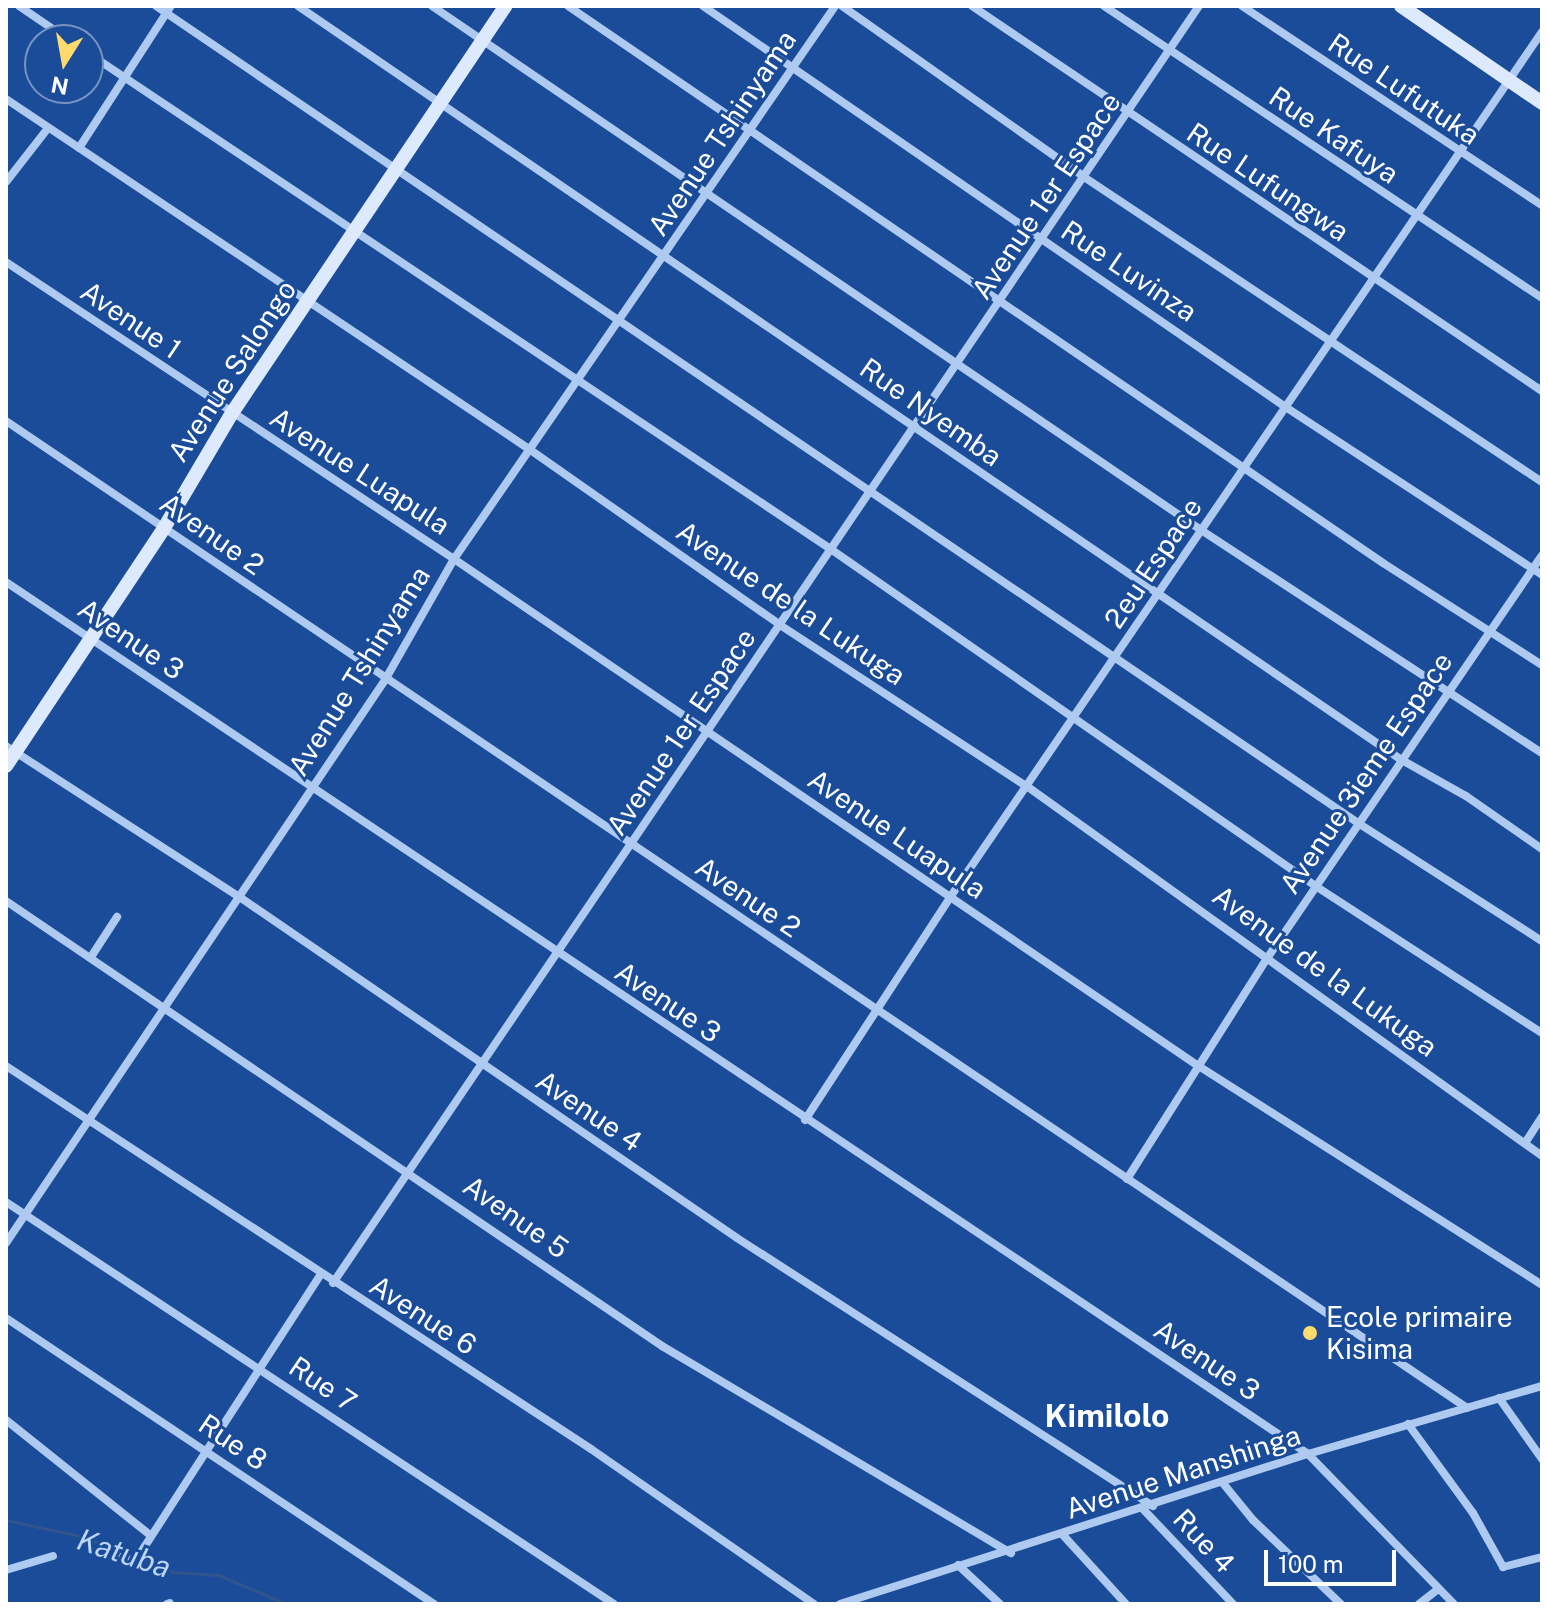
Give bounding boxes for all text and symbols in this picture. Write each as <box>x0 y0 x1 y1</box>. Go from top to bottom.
north arrow <box>24 24 104 104</box>
street label: Avenue Tshinyama <box>641 24 803 242</box>
street label: Rue Lufutuka <box>1322 26 1486 152</box>
text: N <box>49 71 71 100</box>
street label: Rue Kafuya <box>1263 79 1405 191</box>
street label: Avenue 1er Espace <box>964 86 1128 306</box>
street label: Rue Lufungwa <box>1181 115 1355 249</box>
street label: Rue Luvinza <box>1055 213 1203 329</box>
street label: Avenue 1 <box>74 274 188 366</box>
street label: Avenue Salongo <box>161 274 303 468</box>
street label: Rue Nyemba <box>854 351 1008 473</box>
street label: Avenue Luapula <box>264 400 456 542</box>
street label: Avenue 2 <box>153 486 271 582</box>
street label: 2eu Espace <box>1097 492 1209 634</box>
street label: Avenue de la Lukuga <box>670 514 912 692</box>
street label: Avenue Tshinyama <box>281 560 437 782</box>
street label: Avenue 3 <box>72 591 190 687</box>
street label: Avenue 1er Espace <box>599 622 763 842</box>
street label: Avenue 3ieme Espace <box>1273 646 1459 900</box>
street label: Avenue Luapula <box>801 762 993 906</box>
street label: Avenue 2 <box>689 850 807 944</box>
street label: Avenue de la Lukuga <box>1206 878 1444 1064</box>
street label: Avenue 3 <box>609 954 727 1050</box>
street label: Avenue 4 <box>530 1063 648 1159</box>
street label: Avenue 5 <box>457 1169 575 1265</box>
street label: Avenue 6 <box>363 1268 483 1362</box>
place label: Ecole primaire Kisima <box>1326 1300 1513 1366</box>
street label: Avenue 3 <box>1148 1312 1266 1408</box>
marker: Ecole primaire Kisima <box>1301 1324 1319 1342</box>
street label: Rue 7 <box>283 1349 363 1419</box>
district label: Kimilolo <box>1045 1397 1169 1435</box>
street label: Rue 8 <box>192 1407 274 1477</box>
street label: Avenue Manshinga <box>1061 1418 1305 1526</box>
street label: Rue 4 <box>1166 1502 1242 1580</box>
water label: Katuba <box>73 1521 175 1585</box>
scale bar <box>1268 1534 1400 1584</box>
text: 100 m <box>1278 1550 1344 1578</box>

